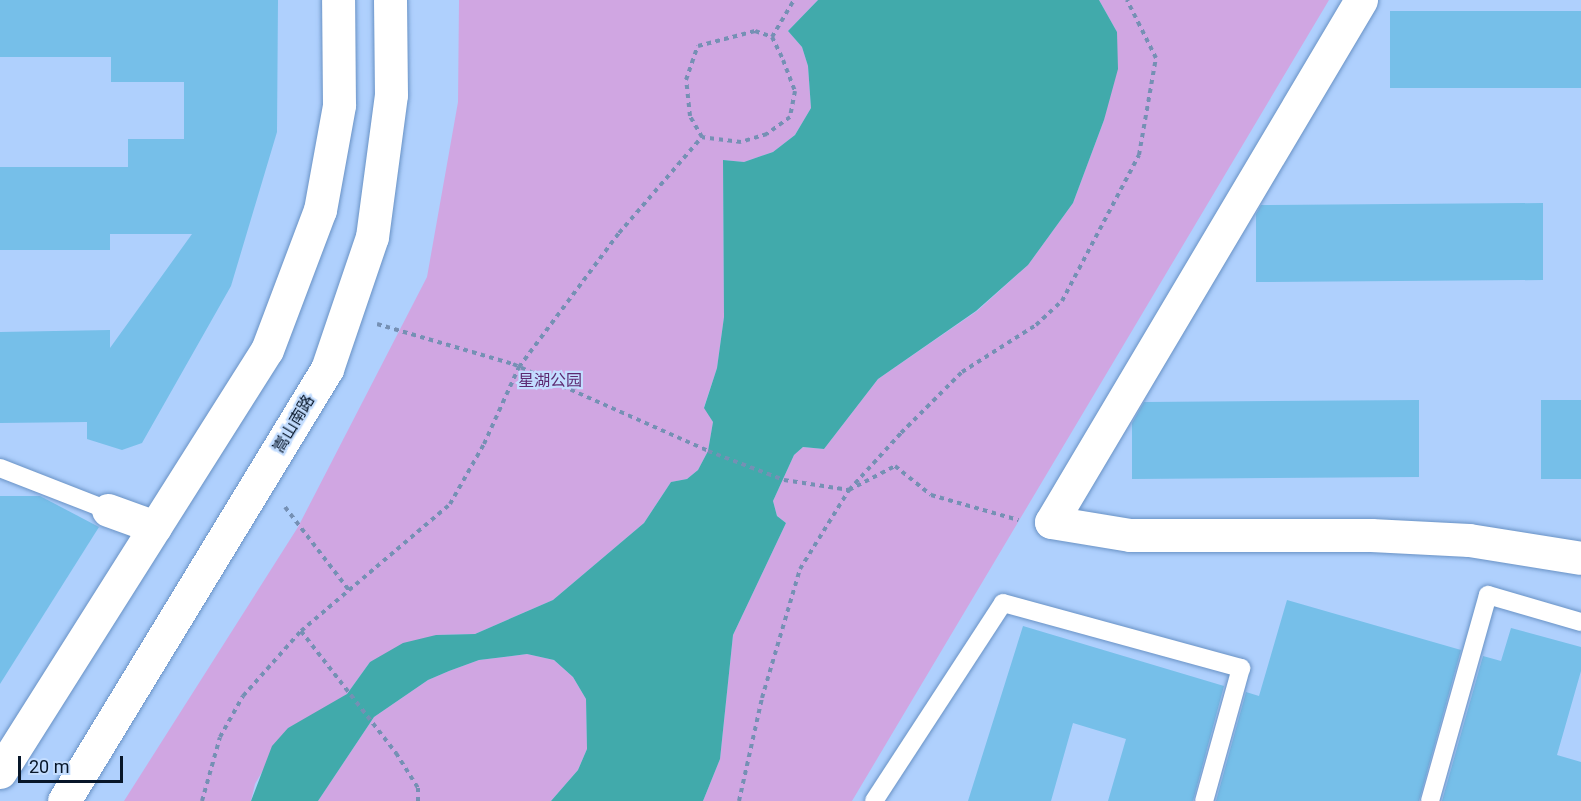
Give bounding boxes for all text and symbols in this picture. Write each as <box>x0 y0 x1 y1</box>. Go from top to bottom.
park label: 星湖公园 <box>518 371 582 391</box>
street label: 嵩山南路 <box>269 392 319 456</box>
scale bar <box>21 744 126 782</box>
text: 20 m <box>29 756 69 777</box>

